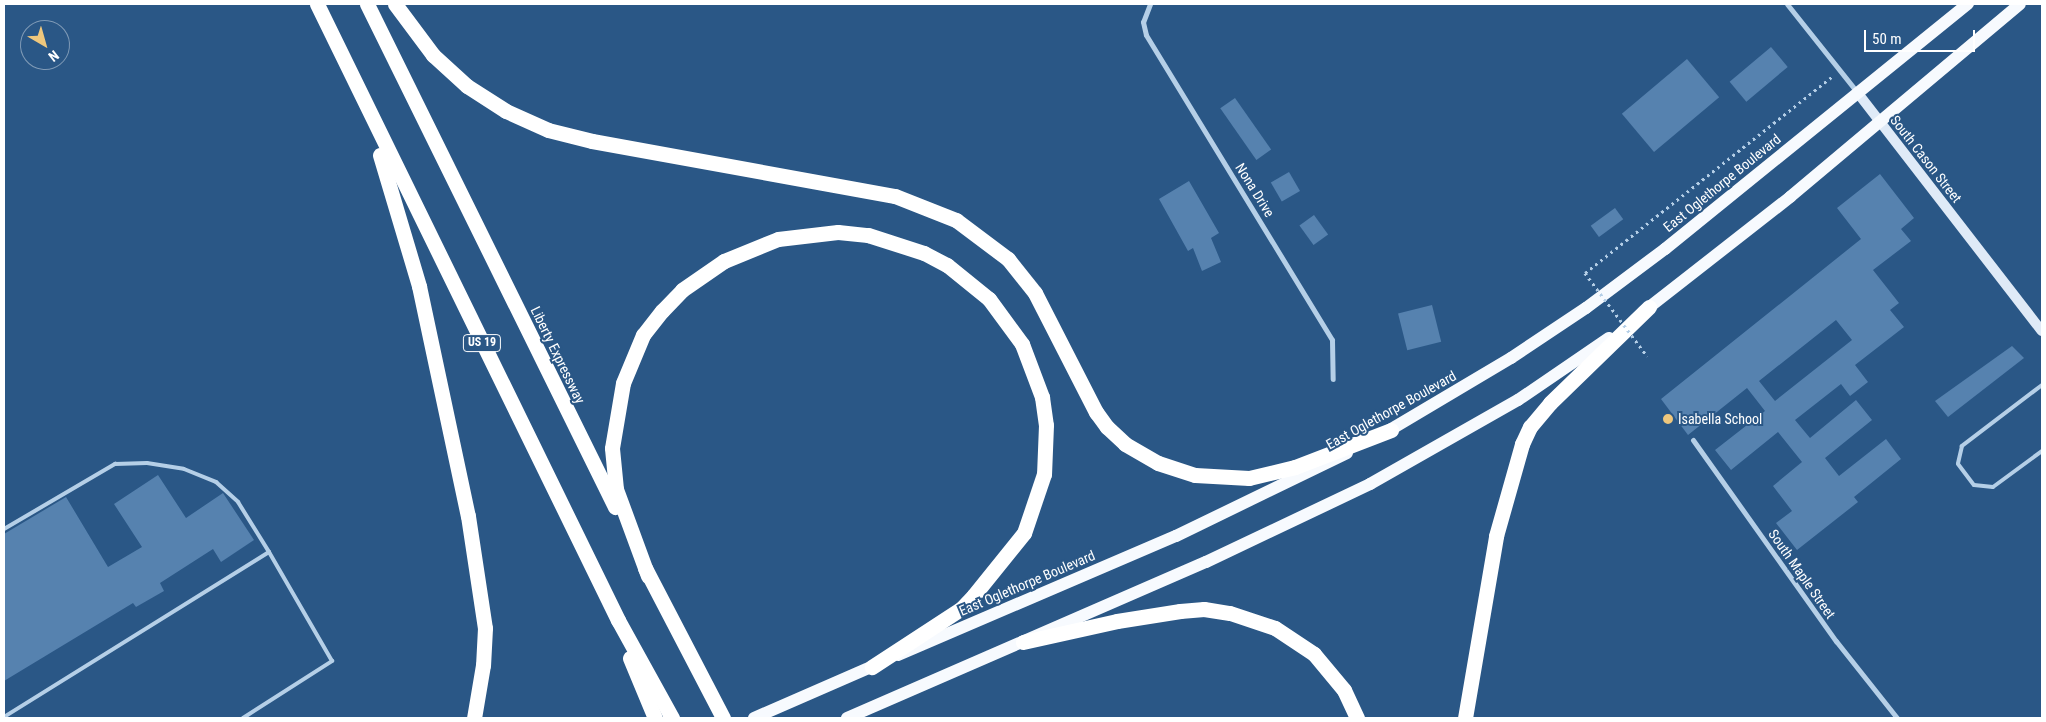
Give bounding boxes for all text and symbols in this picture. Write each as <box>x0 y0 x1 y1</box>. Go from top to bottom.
north arrow <box>20 20 70 70</box>
scale bar <box>1866 20 1977 52</box>
text: 50 m <box>1872 30 1902 48</box>
text: N <box>45 47 62 65</box>
street label: South Cason Street <box>1887 112 1965 206</box>
street label: East Oglethorpe Boulevard <box>1660 130 1784 236</box>
street label: Nona Drive <box>1232 160 1278 220</box>
street label: Liberty Expressway <box>527 304 589 406</box>
road number: US 19 <box>462 333 502 352</box>
street label: East Oglethorpe Boulevard <box>1323 367 1459 453</box>
place label: Isabella School <box>1678 411 1762 427</box>
marker: Isabella School <box>1662 413 1674 425</box>
street label: South Maple Street <box>1765 526 1839 622</box>
street label: East Oglethorpe Boulevard <box>956 547 1098 619</box>

